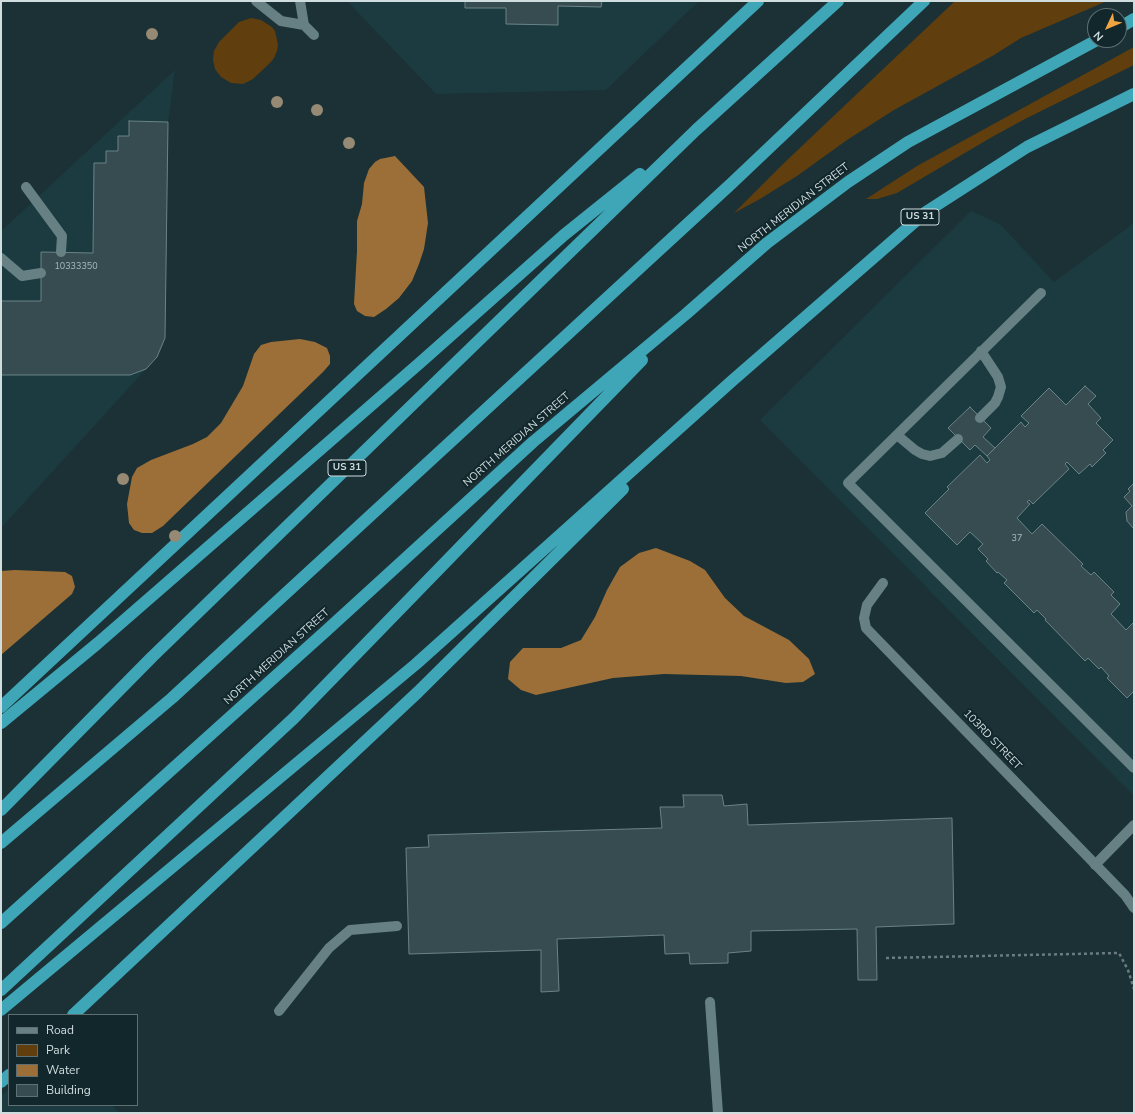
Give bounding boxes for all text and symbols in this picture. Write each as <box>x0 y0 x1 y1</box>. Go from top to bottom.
north arrow <box>1087 8 1127 48</box>
text: N <box>1090 28 1107 44</box>
street label: NORTH MERIDIAN STREET <box>736 161 852 255</box>
road number: US 31 <box>901 209 939 225</box>
house number: 10333350 <box>54 262 98 272</box>
street label: NORTH MERIDIAN STREET <box>461 390 573 490</box>
road number: US 31 <box>328 460 366 476</box>
house number: 37 <box>1012 534 1022 544</box>
street label: NORTH MERIDIAN STREET <box>222 606 332 708</box>
street label: 103RD STREET <box>960 707 1024 773</box>
legend <box>8 1014 138 1106</box>
text: Road <box>46 1022 74 1038</box>
text: Park <box>46 1042 70 1058</box>
text: Water <box>46 1062 80 1078</box>
text: Building <box>46 1082 91 1098</box>

